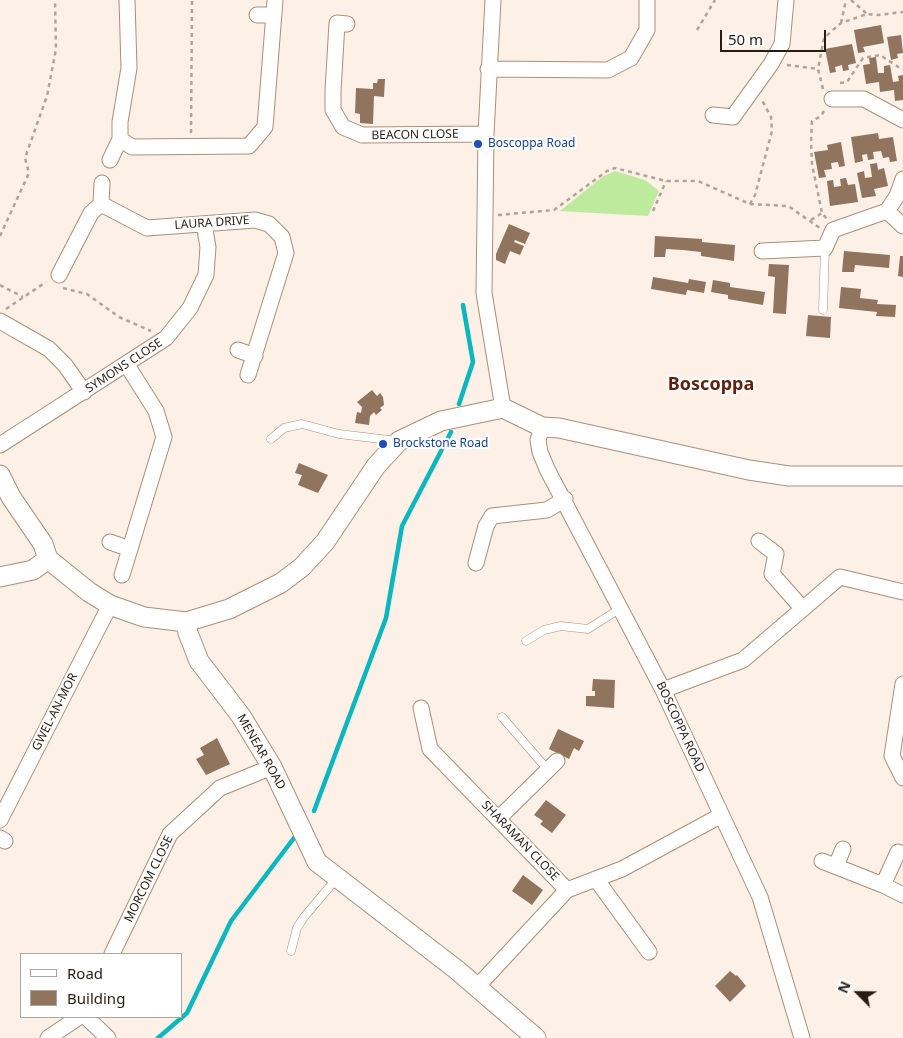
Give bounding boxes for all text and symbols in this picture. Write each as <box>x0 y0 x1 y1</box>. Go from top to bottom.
scale bar <box>723 20 829 52</box>
text: 50 m <box>728 29 763 49</box>
street label: BEACON CLOSE <box>371 127 459 143</box>
place label: Boscoppa Road <box>488 137 575 151</box>
marker: Boscoppa Road <box>472 138 484 150</box>
street label: LAURA DRIVE <box>174 213 250 233</box>
street label: SYMONS CLOSE <box>83 336 165 396</box>
district label: Boscoppa <box>668 374 754 396</box>
place label: Brockstone Road <box>393 437 488 451</box>
marker: Brockstone Road <box>377 438 389 450</box>
street label: GWEL-AN-MOR <box>29 671 81 753</box>
street label: BOSCOPPA ROAD <box>653 679 707 775</box>
street label: MENEAR ROAD <box>234 712 288 792</box>
street label: SHARAMAN CLOSE <box>478 798 562 884</box>
street label: MORCOM CLOSE <box>122 833 176 925</box>
legend <box>20 953 182 1018</box>
text: Road <box>67 963 103 983</box>
north arrow <box>833 968 883 1018</box>
text: N <box>833 978 855 996</box>
text: Building <box>67 988 125 1008</box>

